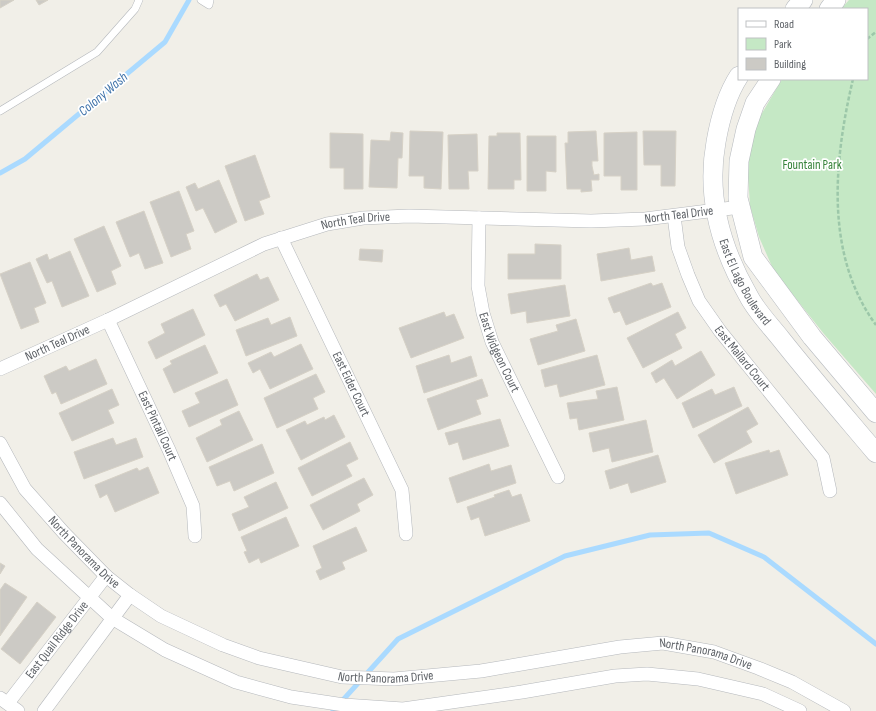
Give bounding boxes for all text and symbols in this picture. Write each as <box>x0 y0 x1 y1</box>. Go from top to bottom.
legend <box>738 8 868 80</box>
text: Road <box>774 17 794 32</box>
text: Park <box>774 37 792 52</box>
text: Building <box>774 57 806 72</box>
water label: Colony Wash <box>75 68 131 119</box>
park label: Fountain Park <box>782 157 842 173</box>
street label: North Teal Drive <box>643 202 714 227</box>
street label: North Teal Drive <box>319 209 390 233</box>
street label: East El Lago Boulevard <box>715 237 774 329</box>
street label: East Widgeon Court <box>475 310 523 395</box>
street label: North Teal Drive <box>22 321 92 365</box>
street label: East Mallard Court <box>711 323 773 394</box>
street label: East Eider Court <box>329 349 374 419</box>
street label: East Pintail Court <box>134 388 181 463</box>
street label: North Panorama Drive <box>45 513 123 592</box>
street label: East Quail Ridge Drive <box>22 598 92 682</box>
street label: North Panorama Drive <box>659 635 755 673</box>
street label: North Panorama Drive <box>336 667 434 687</box>

